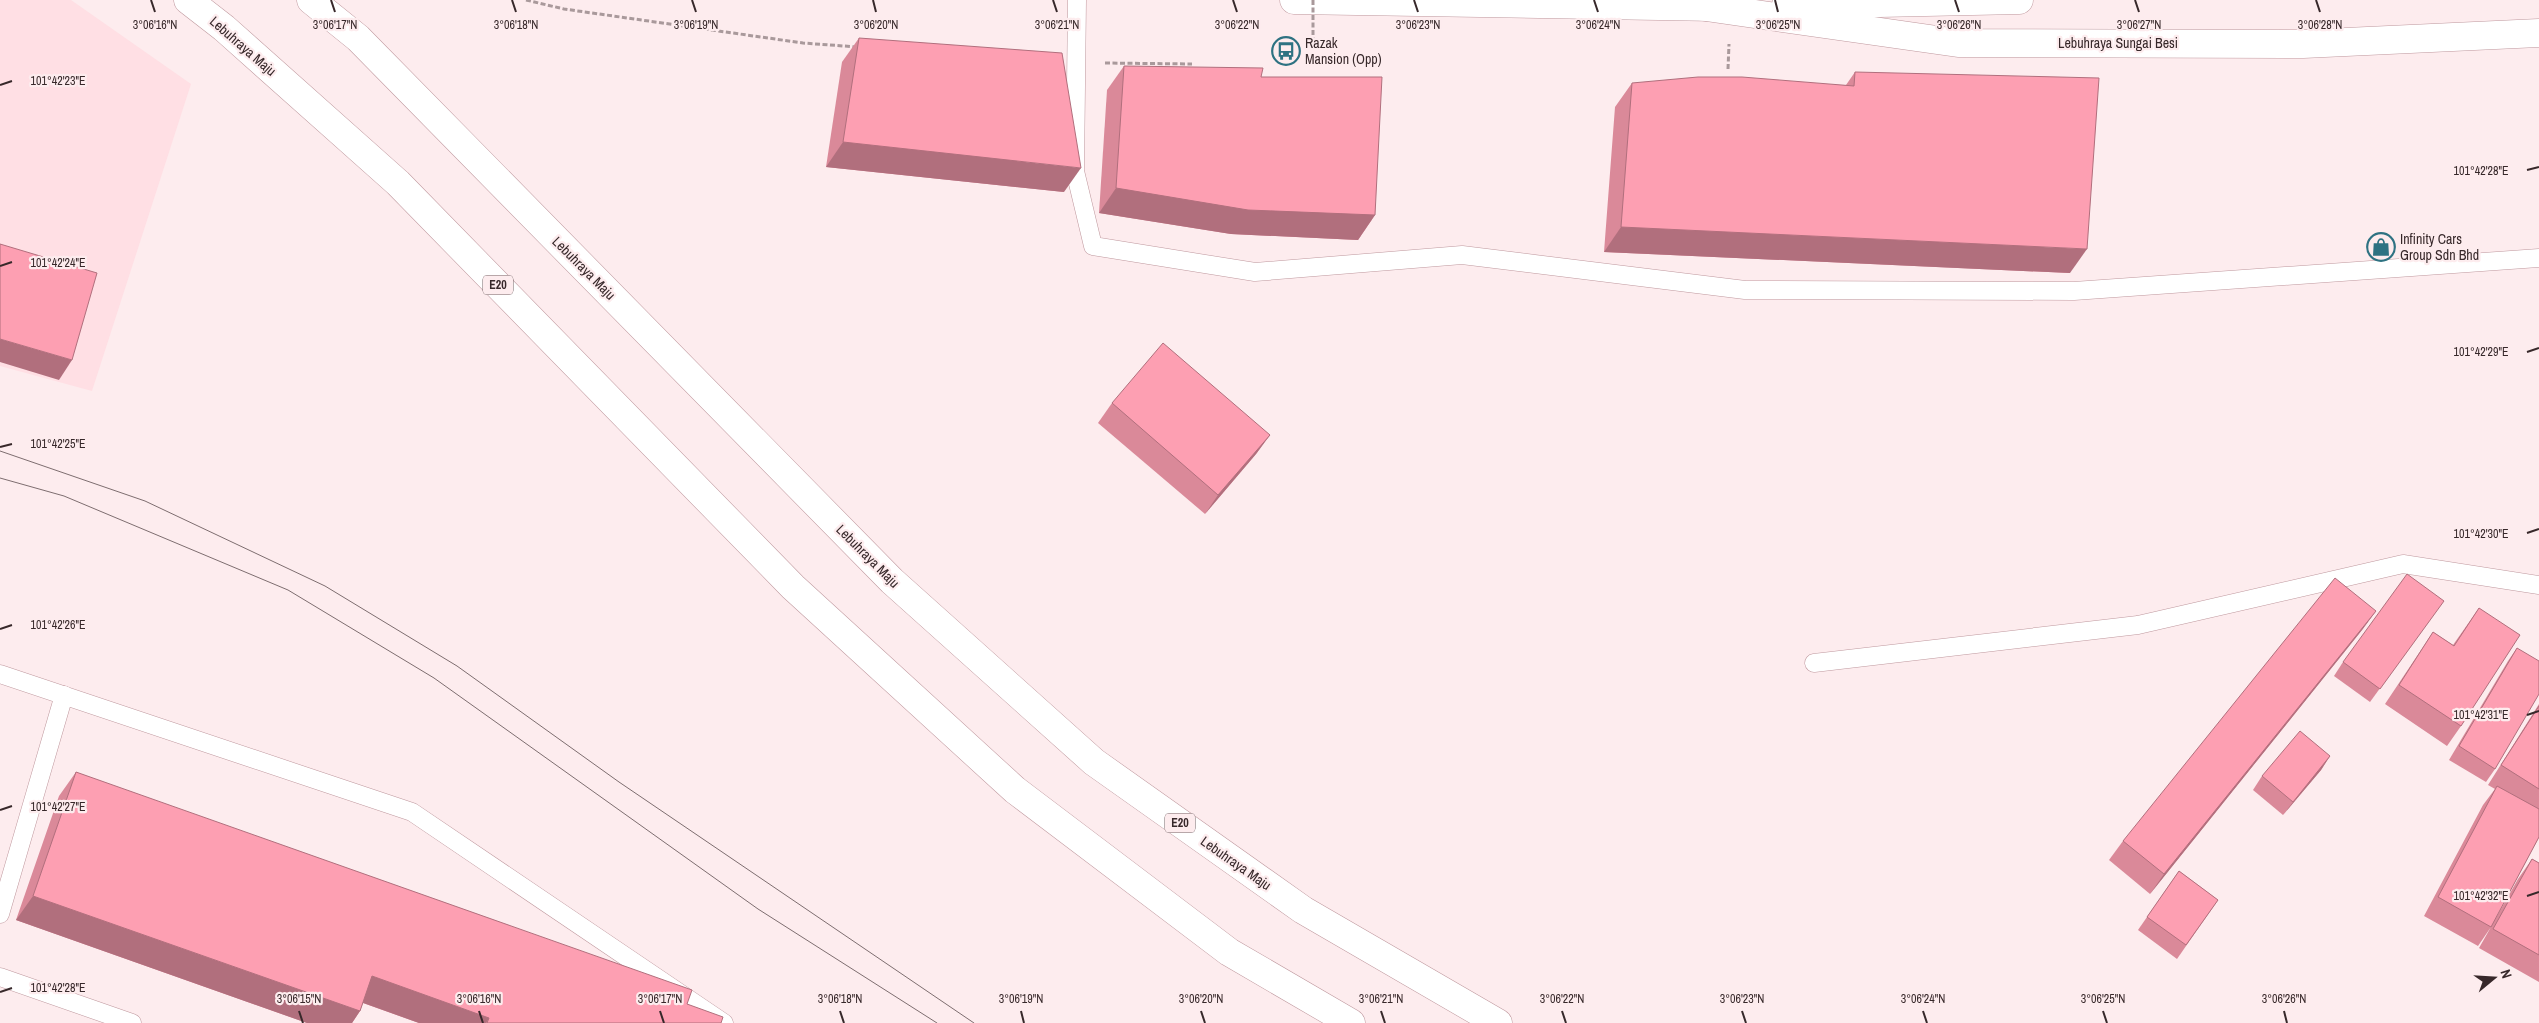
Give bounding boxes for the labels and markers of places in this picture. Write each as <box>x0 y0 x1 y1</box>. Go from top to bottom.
place label: Razak Mansion (Opp) <box>1305 34 1382 68</box>
bus stop icon: Razak Mansion (Opp) <box>1271 36 1301 66</box>
place label: Infinity Cars Group Sdn Bhd <box>2400 230 2479 264</box>
shop icon: Infinity Cars Group Sdn Bhd <box>2366 232 2396 262</box>

